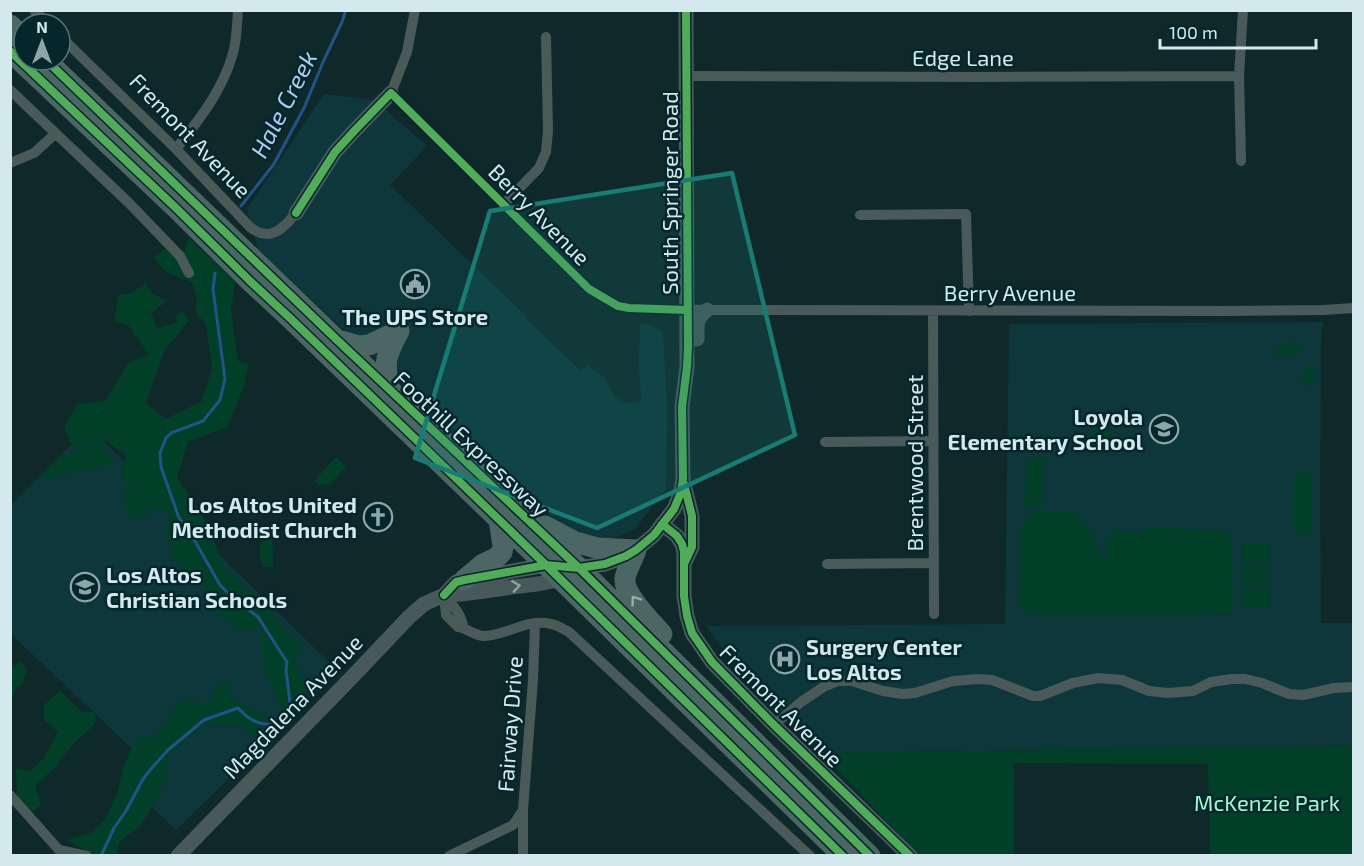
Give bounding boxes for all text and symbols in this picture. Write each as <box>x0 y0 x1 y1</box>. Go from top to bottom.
north arrow <box>12 12 72 72</box>
scale bar <box>1160 12 1316 50</box>
text: N <box>36 17 48 36</box>
text: 100 m <box>1169 21 1218 43</box>
street label: Edge Lane <box>912 44 1014 70</box>
water label: Hale Creek <box>244 46 322 162</box>
street label: Fremont Avenue <box>125 67 257 203</box>
street label: South Springer Road <box>656 91 682 295</box>
street label: Berry Avenue <box>484 158 596 270</box>
public building icon: The UPS Store <box>399 268 431 300</box>
street label: Berry Avenue <box>944 279 1076 305</box>
place label: The UPS Store <box>342 303 488 329</box>
street label: Foothill Expressway <box>389 365 555 522</box>
street label: Brentwood Street <box>901 375 927 551</box>
place label: Loyola Elementary School <box>947 403 1144 455</box>
school or university icon: Loyola Elementary School <box>1148 413 1180 445</box>
place label: Los Altos United Methodist Church <box>172 491 357 542</box>
church icon: Los Altos United Methodist Church <box>362 501 394 533</box>
place label: Los Altos Christian Schools <box>106 561 287 612</box>
school or university icon: Los Altos Christian Schools <box>69 571 101 603</box>
one-way arrow <box>511 581 520 593</box>
one-way arrow <box>631 596 642 607</box>
street label: Magdalena Avenue <box>217 629 367 783</box>
place label: Surgery Center Los Altos <box>806 633 962 684</box>
street label: Fremont Avenue <box>715 638 849 772</box>
hospital icon: Surgery Center Los Altos <box>769 643 801 675</box>
street label: Fairway Drive <box>491 655 527 793</box>
park label: McKenzie Park <box>1194 789 1340 815</box>

